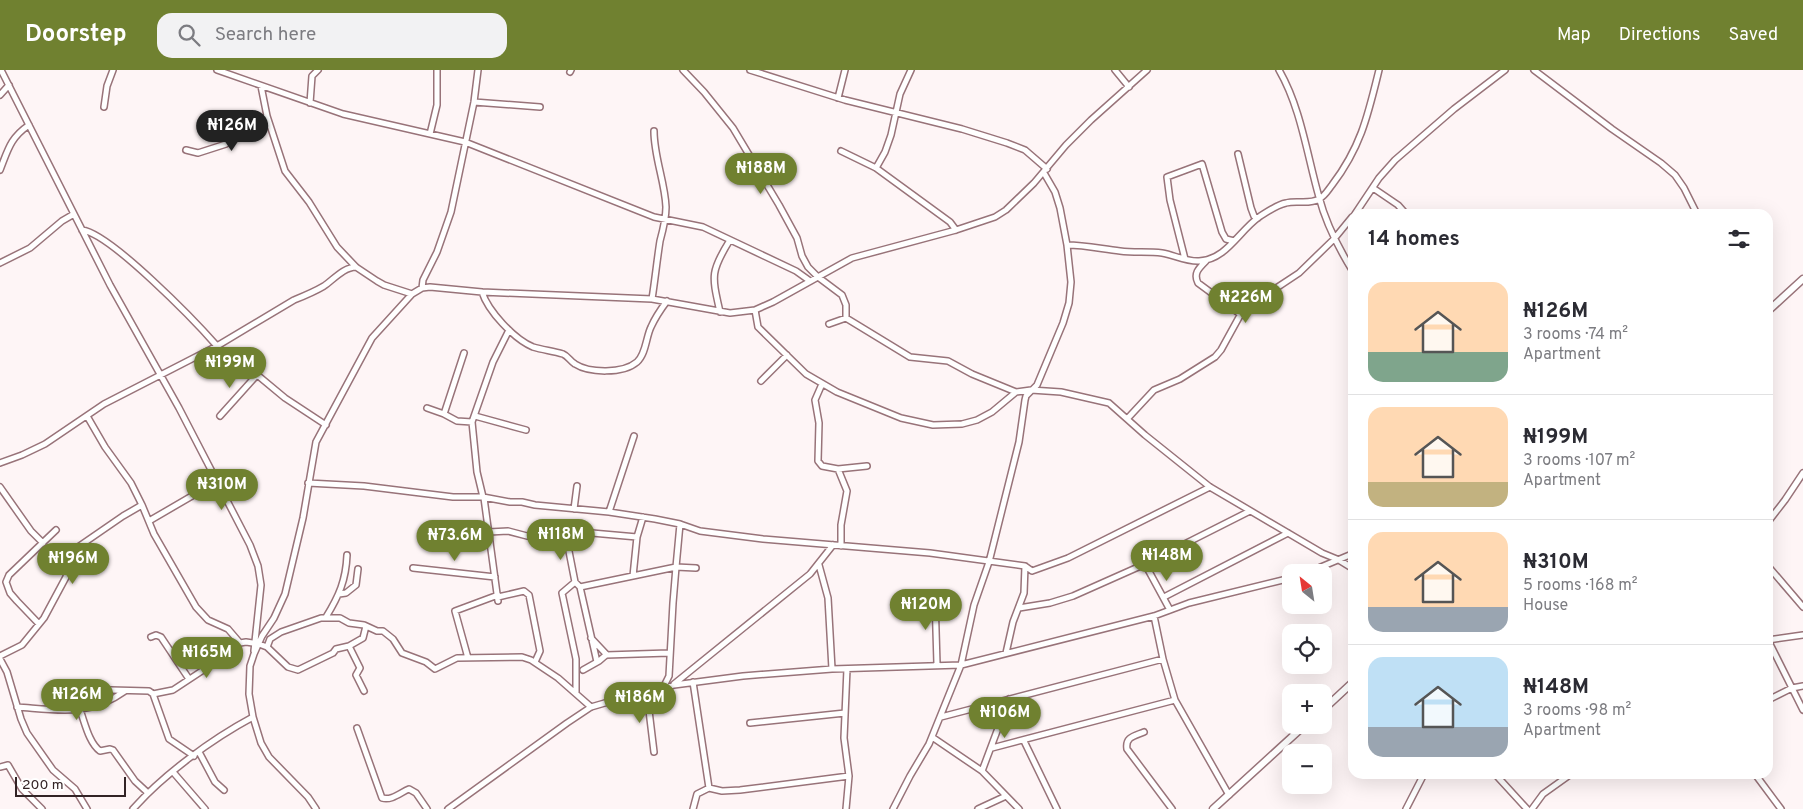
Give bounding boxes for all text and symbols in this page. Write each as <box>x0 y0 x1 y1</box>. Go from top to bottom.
search box <box>157 13 507 58</box>
text: Doorstep <box>25 20 127 50</box>
icon: search <box>175 21 203 49</box>
text: Search here <box>215 23 316 47</box>
text: Map <box>1557 24 1591 47</box>
text: Directions <box>1619 24 1701 47</box>
text: Saved <box>1729 24 1778 47</box>
pin: ₦126M <box>197 109 267 152</box>
text: ₦126M <box>207 116 257 136</box>
pin: ₦188M <box>726 152 796 195</box>
text: ₦188M <box>736 159 786 179</box>
icon: filters <box>1725 225 1753 253</box>
text: 14 homes <box>1368 226 1460 253</box>
pin: ₦226M <box>1211 282 1281 324</box>
text: ₦226M <box>1219 288 1273 308</box>
text: ₦126M <box>1523 298 1588 325</box>
icon: home <box>1408 302 1468 362</box>
text: 3 rooms · 74 m² <box>1523 325 1628 345</box>
text: Apartment <box>1523 345 1601 365</box>
pin: ₦199M <box>195 346 265 389</box>
text: ₦199M <box>205 353 255 373</box>
text: ₦199M <box>1523 424 1588 451</box>
icon: home <box>1408 427 1468 487</box>
text: 3 rooms · 107 m² <box>1523 451 1635 471</box>
pin: ₦310M <box>187 468 257 511</box>
text: Apartment <box>1523 471 1601 491</box>
text: ₦310M <box>197 475 247 495</box>
pin: ₦118M <box>526 518 596 561</box>
pin: ₦73.6M <box>414 520 496 562</box>
text: ₦118M <box>538 525 584 545</box>
text: ₦73.6M <box>428 526 482 546</box>
pin: ₦148M <box>1132 540 1202 582</box>
pin: ₦196M <box>38 542 108 585</box>
text: ₦148M <box>1142 546 1192 566</box>
text: ₦196M <box>48 549 98 569</box>
text: ₦310M <box>1523 549 1589 576</box>
icon: home <box>1408 552 1468 612</box>
north arrow <box>1282 564 1332 614</box>
map controls <box>1282 564 1332 794</box>
text: 5 rooms · 168 m² <box>1523 576 1638 596</box>
pin: ₦120M <box>891 588 961 631</box>
text: ₦120M <box>901 595 951 615</box>
text: House <box>1523 596 1568 616</box>
button: locate <box>1282 624 1332 674</box>
pin: ₦165M <box>172 636 242 679</box>
text: ₦165M <box>182 643 232 663</box>
text: ₦148M <box>1523 674 1589 701</box>
icon: home <box>1408 677 1468 737</box>
pin: ₦126M <box>42 678 112 721</box>
pin: ₦186M <box>605 682 675 724</box>
button: + <box>1282 684 1332 734</box>
text: ₦126M <box>52 685 102 705</box>
text: ₦186M <box>615 688 665 708</box>
pin: ₦106M <box>970 696 1040 739</box>
text: 3 rooms · 98 m² <box>1523 701 1631 721</box>
text: ₦106M <box>980 703 1030 723</box>
text: Apartment <box>1523 721 1601 741</box>
button: − <box>1282 744 1332 794</box>
scale bar <box>15 774 126 797</box>
text: 200 m <box>22 777 64 794</box>

